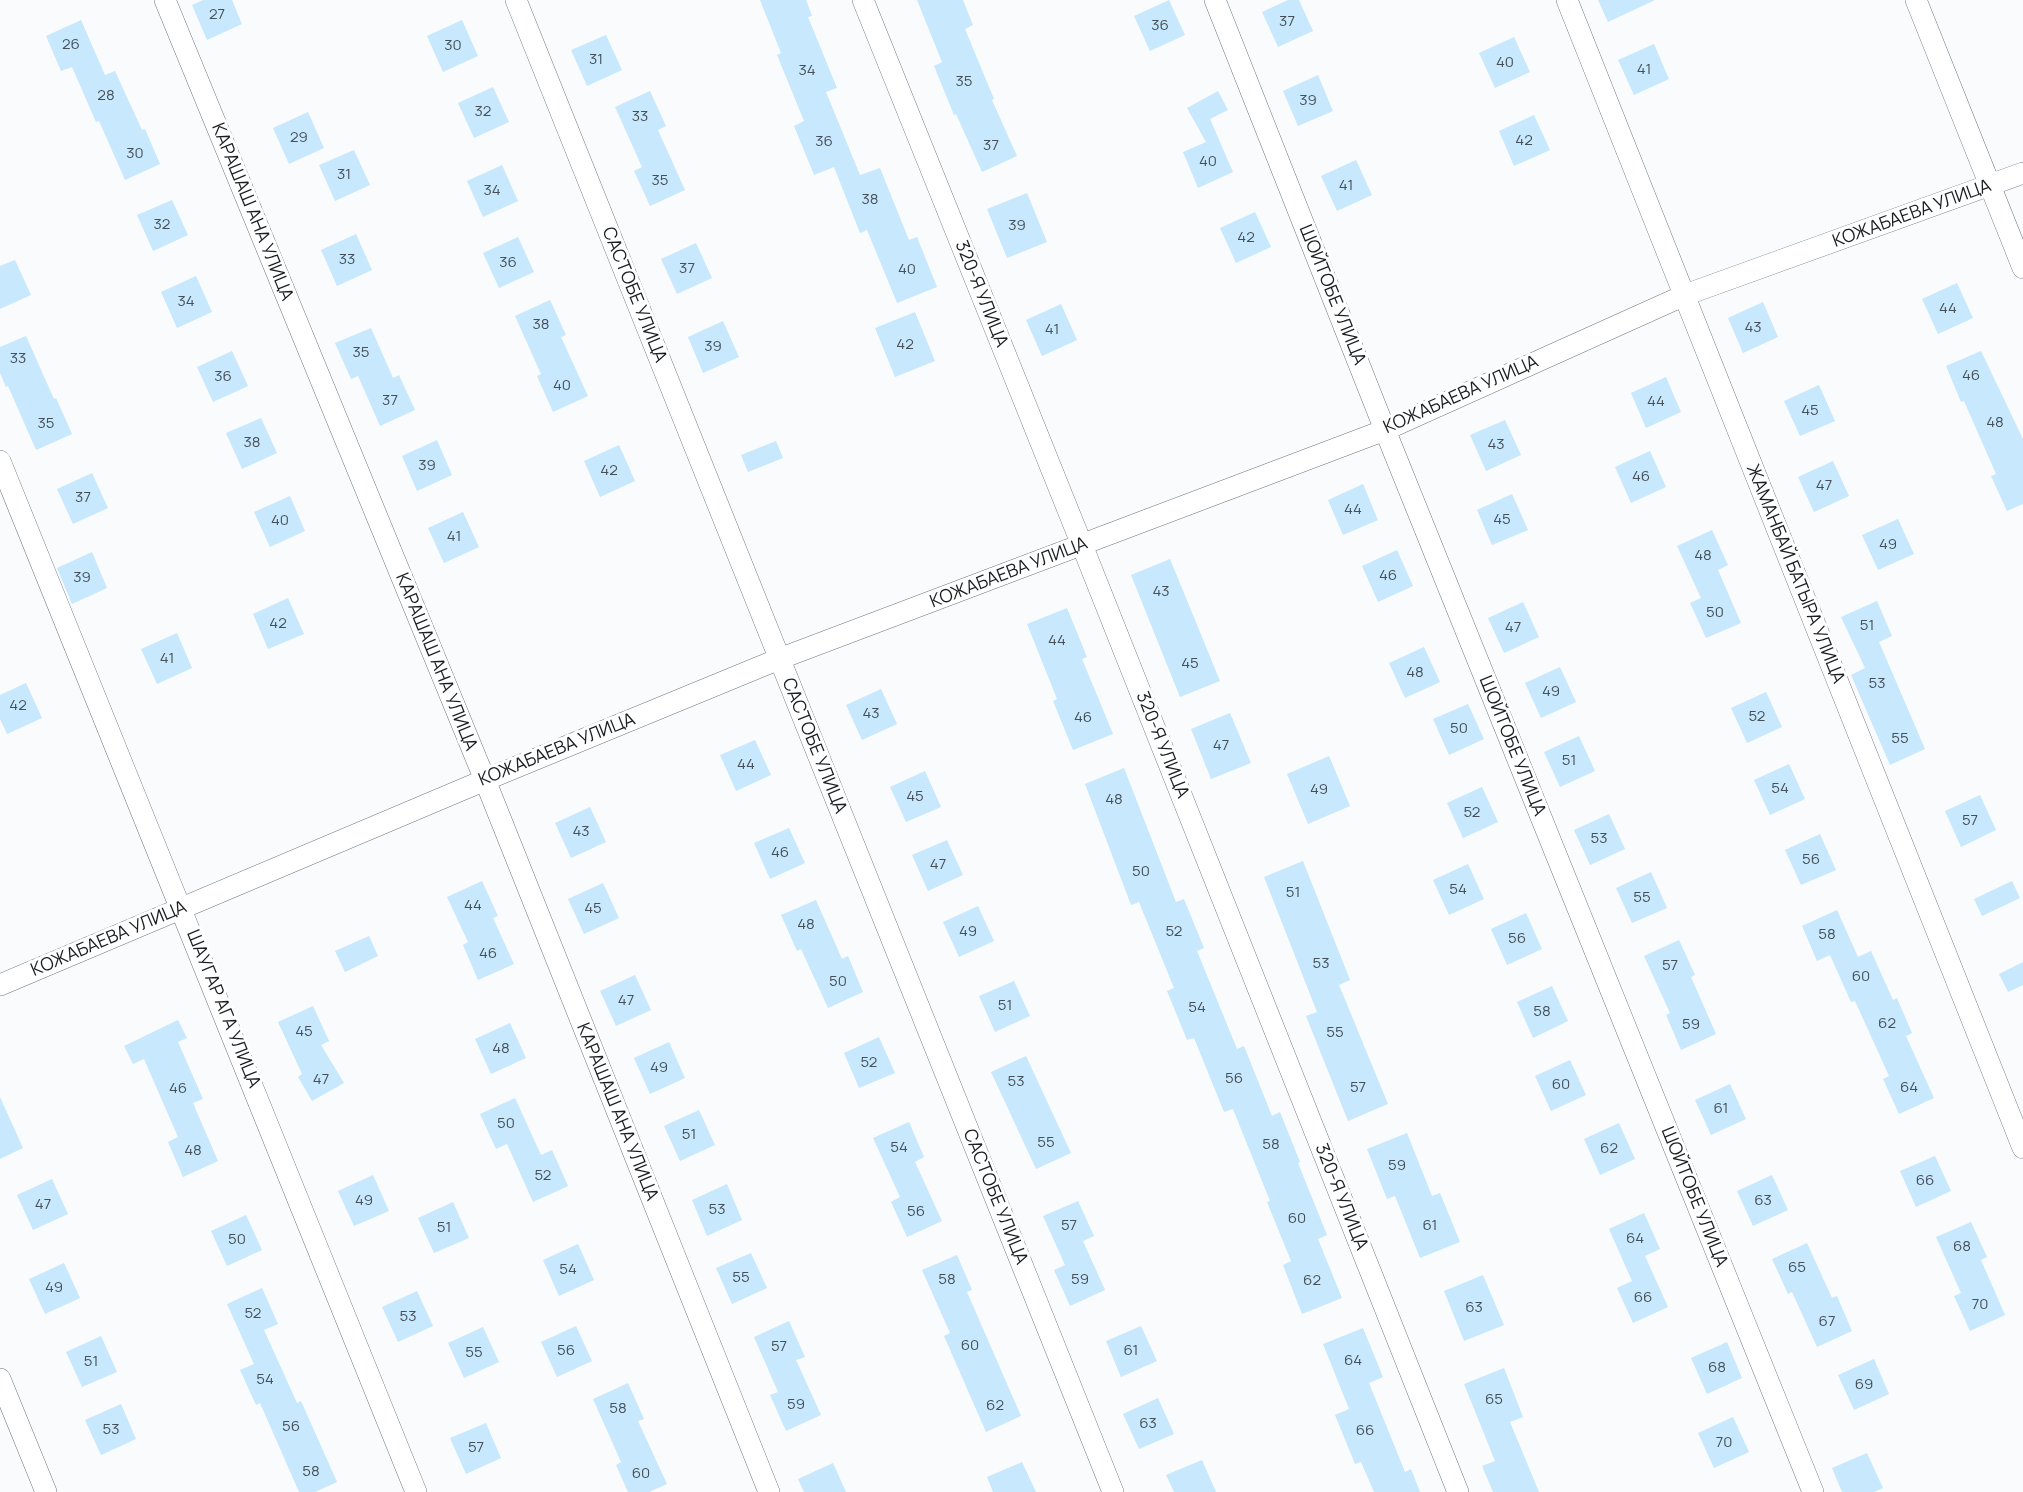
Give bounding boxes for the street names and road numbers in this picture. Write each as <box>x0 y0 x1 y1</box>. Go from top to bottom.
street label: КАРАШАШ АНА УЛИЦА <box>206 120 298 304</box>
street label: КОЖАБАЕВА УЛИЦА <box>1830 175 1994 253</box>
street label: ШОЙТОБЕ УЛИЦА <box>1294 222 1370 368</box>
street label: САСТОБЕ УЛИЦА <box>597 224 671 366</box>
street label: 320-Я УЛИЦА <box>950 238 1012 350</box>
street label: КОЖАБАЕВА УЛИЦА <box>1380 351 1542 439</box>
street label: ЖАМАНБАЙ БАТЫРА УЛИЦА <box>1741 461 1849 687</box>
street label: КОЖАБАЕВА УЛИЦА <box>927 533 1091 613</box>
street label: КАРАШАШ АНА УЛИЦА <box>390 570 482 754</box>
street label: ШОЙТОБЕ УЛИЦА <box>1474 673 1550 819</box>
street label: САСТОБЕ УЛИЦА <box>777 675 851 817</box>
street label: 320-Я УЛИЦА <box>1131 689 1193 801</box>
street label: КОЖАБАЕВА УЛИЦА <box>476 709 638 791</box>
street label: КОЖАБАЕВА УЛИЦА <box>28 896 190 982</box>
street label: ШАУГАР АГА УЛИЦА <box>181 927 265 1091</box>
street label: КАРАШАШ АНА УЛИЦА <box>571 1020 663 1204</box>
street label: ШОЙТОБЕ УЛИЦА <box>1656 1124 1732 1270</box>
street label: САСТОБЕ УЛИЦА <box>958 1126 1032 1268</box>
street label: 320-Я УЛИЦА <box>1310 1141 1372 1253</box>

